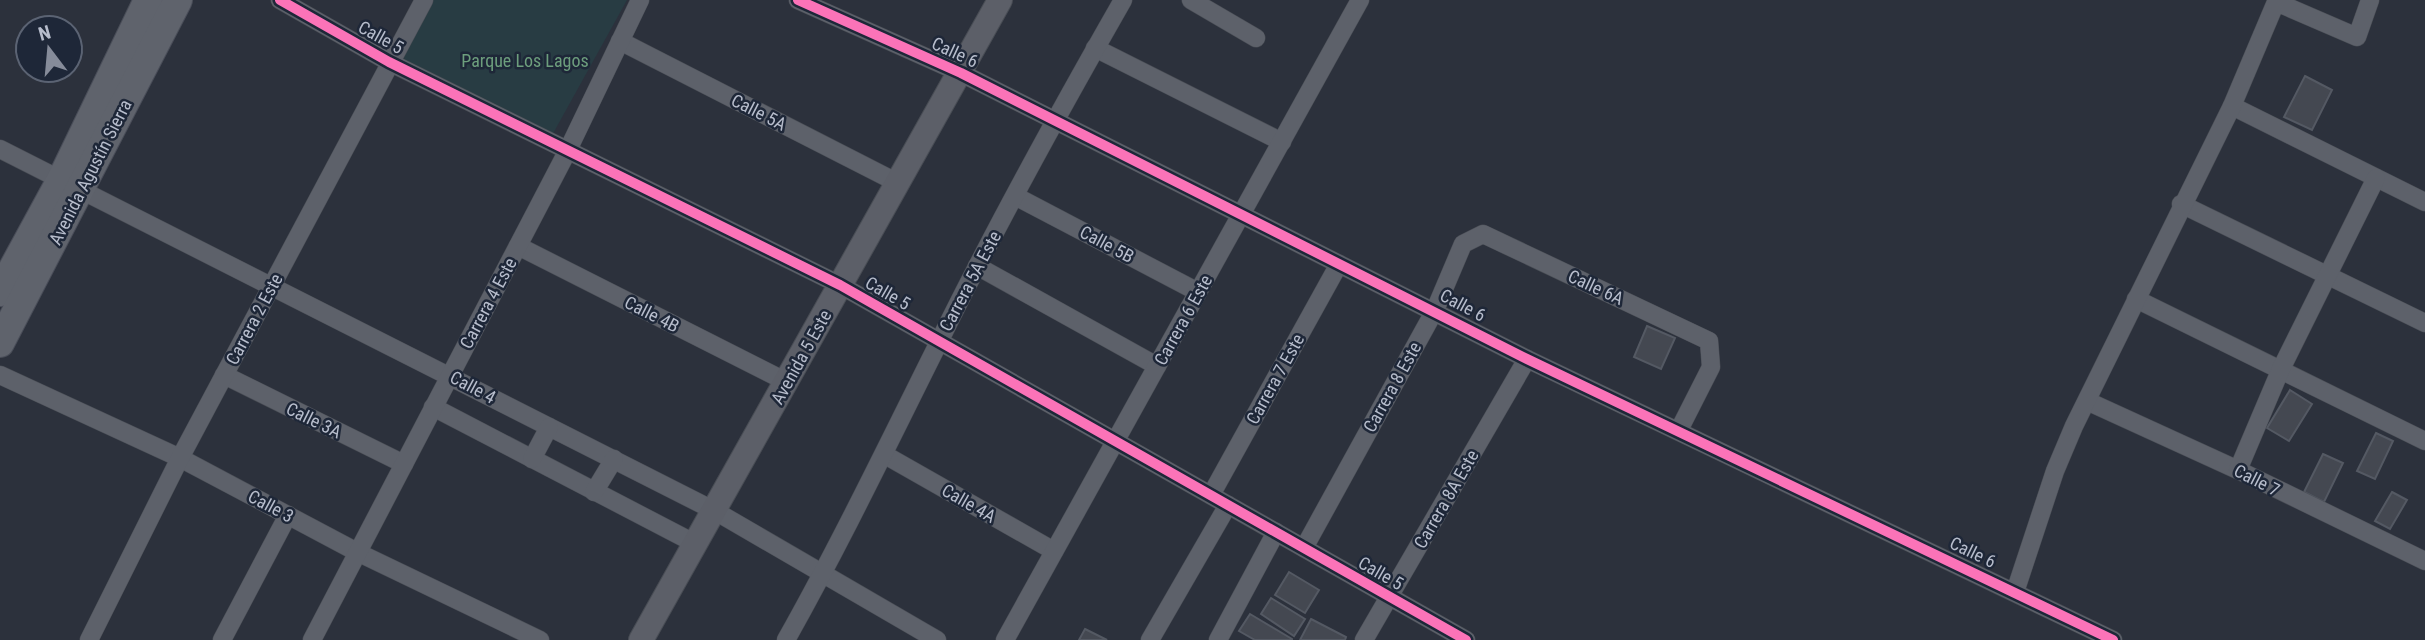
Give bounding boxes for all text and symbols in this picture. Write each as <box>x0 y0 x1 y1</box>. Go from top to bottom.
north arrow <box>14 14 84 84</box>
street label: Calle 5 <box>355 16 407 58</box>
text: N <box>36 20 53 46</box>
street label: Calle 6 <box>929 32 981 72</box>
park label: Parque Los Lagos <box>461 50 589 71</box>
street label: Calle 5A <box>728 89 791 135</box>
street label: Avenida Agustín Sierra <box>44 96 136 248</box>
street label: Calle 5B <box>1076 221 1138 267</box>
street label: Carrera 5A Este <box>935 227 1005 335</box>
street label: Carrera 4 Este <box>455 254 521 352</box>
street label: Calle 6A <box>1565 265 1628 309</box>
street label: Carrera 2 Este <box>221 270 287 368</box>
street label: Carrera 6 Este <box>1150 271 1216 369</box>
street label: Calle 5 <box>862 272 914 314</box>
street label: Calle 6 <box>1437 284 1489 326</box>
street label: Calle 4B <box>621 291 683 337</box>
street label: Avenida 5 Este <box>767 306 835 408</box>
street label: Carrera 7 Este <box>1242 330 1308 428</box>
street label: Carrera 8 Este <box>1359 338 1425 436</box>
street label: Calle 4 <box>447 366 499 408</box>
street label: Calle 3A <box>283 398 346 443</box>
street label: Carrera 8A Este <box>1409 446 1483 552</box>
street label: Calle 7 <box>2231 460 2283 500</box>
street label: Calle 4A <box>938 479 1000 527</box>
street label: Calle 3 <box>245 485 297 527</box>
street label: Calle 6 <box>1947 532 1999 572</box>
street label: Calle 5 <box>1355 552 1407 594</box>

